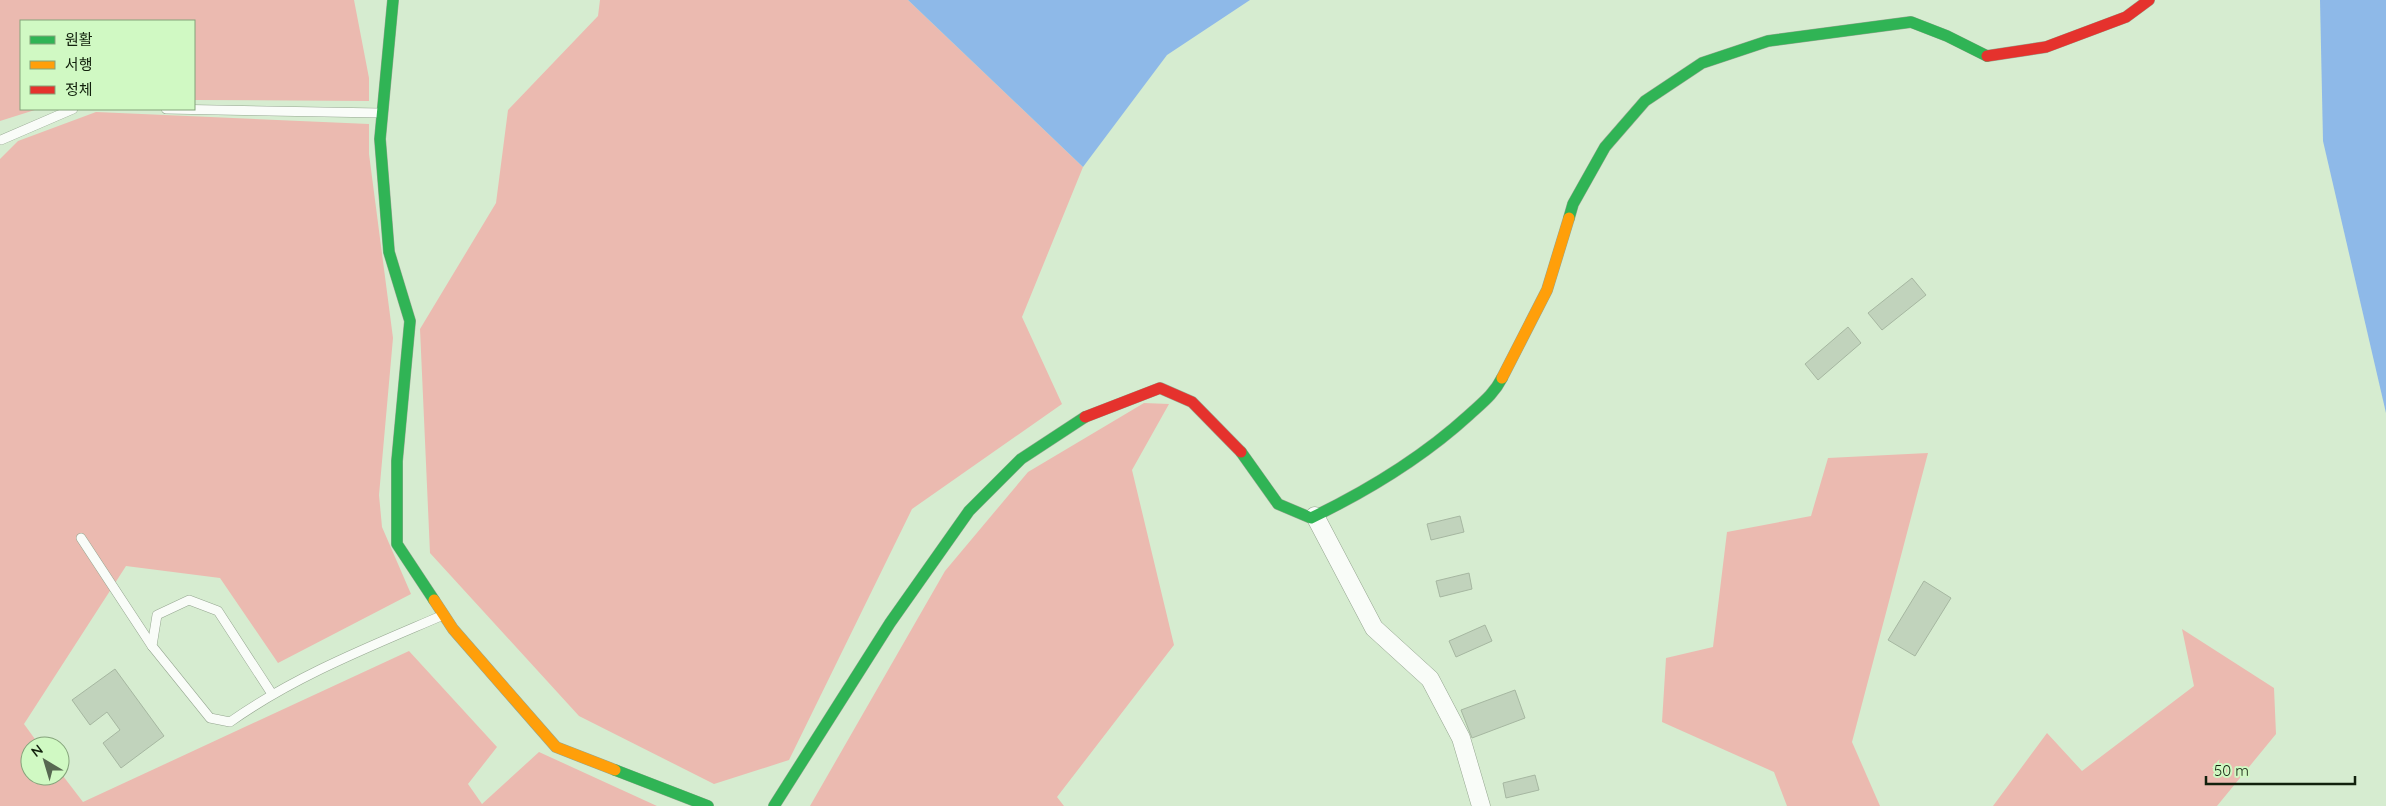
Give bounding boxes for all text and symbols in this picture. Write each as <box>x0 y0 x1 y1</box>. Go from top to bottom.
legend <box>20 20 195 110</box>
text: 원활 <box>65 30 93 49</box>
text: 서행 <box>65 55 93 74</box>
text: 정체 <box>65 80 93 99</box>
north arrow <box>20 736 70 786</box>
text: N <box>27 740 47 761</box>
scale bar <box>2206 754 2355 786</box>
text: 50 m <box>2214 761 2249 780</box>

